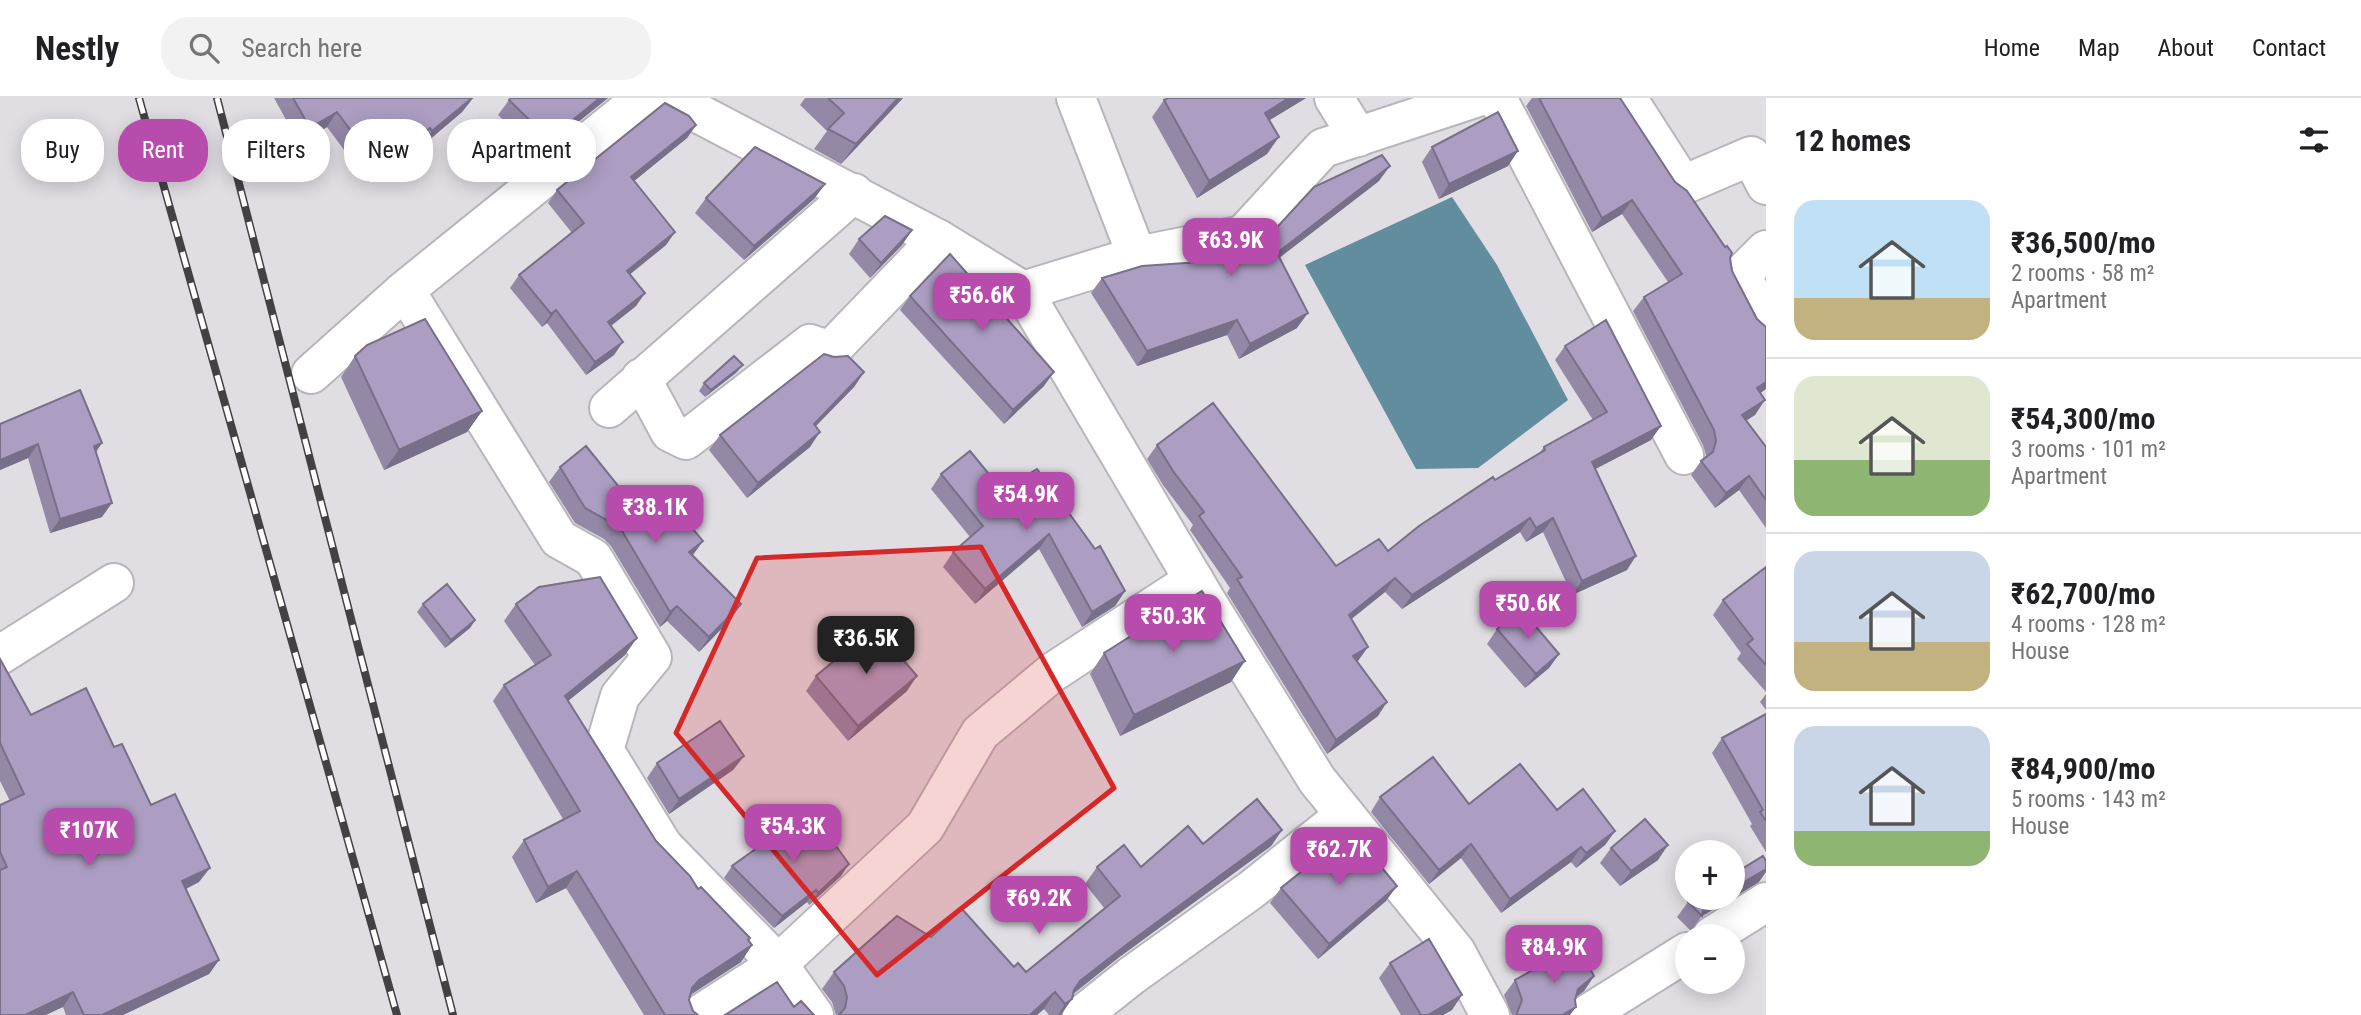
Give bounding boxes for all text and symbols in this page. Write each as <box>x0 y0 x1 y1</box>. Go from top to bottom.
search box <box>161 17 651 80</box>
text: Nestly <box>35 29 119 68</box>
icon: search <box>185 29 223 67</box>
text: Search here <box>241 33 362 63</box>
text: Home <box>1984 34 2040 62</box>
text: Map <box>2078 34 2120 62</box>
text: About <box>2158 34 2214 62</box>
text: Contact <box>2252 34 2326 62</box>
chip: Buy <box>21 119 104 182</box>
chip: Rent <box>118 119 208 182</box>
chip: Filters <box>222 119 330 182</box>
chip: New <box>344 119 433 182</box>
chip: Apartment <box>447 119 596 182</box>
icon: filters <box>2295 121 2333 159</box>
text: 12 homes <box>1794 123 1911 158</box>
pin: ₹63.9K <box>1174 218 1288 278</box>
text: ₹36,500/mo <box>2011 225 2155 260</box>
text: ₹63.9K <box>1198 227 1264 254</box>
icon: home <box>1850 228 1934 312</box>
text: 2 rooms · 58 m² <box>2011 260 2154 287</box>
pin: ₹56.6K <box>925 274 1039 333</box>
text: ₹56.6K <box>949 282 1015 309</box>
text: Apartment <box>2011 287 2107 314</box>
text: ₹54,300/mo <box>2011 401 2155 436</box>
icon: home <box>1850 404 1934 488</box>
text: 3 rooms · 101 m² <box>2011 436 2166 463</box>
text: Apartment <box>2011 463 2107 490</box>
pin: ₹54.9K <box>969 472 1083 532</box>
text: ₹54.9K <box>993 481 1059 508</box>
pin: ₹38.1K <box>598 486 712 545</box>
text: ₹38.1K <box>622 494 688 521</box>
text: ₹62,700/mo <box>2011 576 2155 611</box>
icon: home <box>1850 579 1934 663</box>
pin: ₹50.6K <box>1471 582 1585 641</box>
text: ₹50.6K <box>1495 590 1561 617</box>
pin: ₹50.3K <box>1116 594 1230 654</box>
text: ₹50.3K <box>1140 603 1206 630</box>
text: 4 rooms · 128 m² <box>2011 611 2166 638</box>
pin: ₹36.5K <box>809 616 923 676</box>
text: ₹36.5K <box>833 625 899 652</box>
text: House <box>2011 638 2069 665</box>
text: ₹84,900/mo <box>2011 751 2155 786</box>
icon: home <box>1850 754 1934 838</box>
text: 5 rooms · 143 m² <box>2011 786 2166 813</box>
pin: ₹54.3K <box>736 804 850 864</box>
pin: ₹107K <box>40 808 138 868</box>
text: ₹54.3K <box>760 813 826 840</box>
text: House <box>2011 813 2069 840</box>
text: ₹107K <box>60 817 118 844</box>
pin: ₹62.7K <box>1282 828 1396 887</box>
text: ₹62.7K <box>1306 836 1372 863</box>
map controls <box>1675 840 1745 994</box>
button: + <box>1675 840 1745 910</box>
pin: ₹69.2K <box>982 876 1096 936</box>
text: ₹69.2K <box>1006 885 1072 912</box>
button: − <box>1675 924 1745 994</box>
pin: ₹84.9K <box>1497 926 1611 985</box>
text: ₹84.9K <box>1521 934 1587 961</box>

